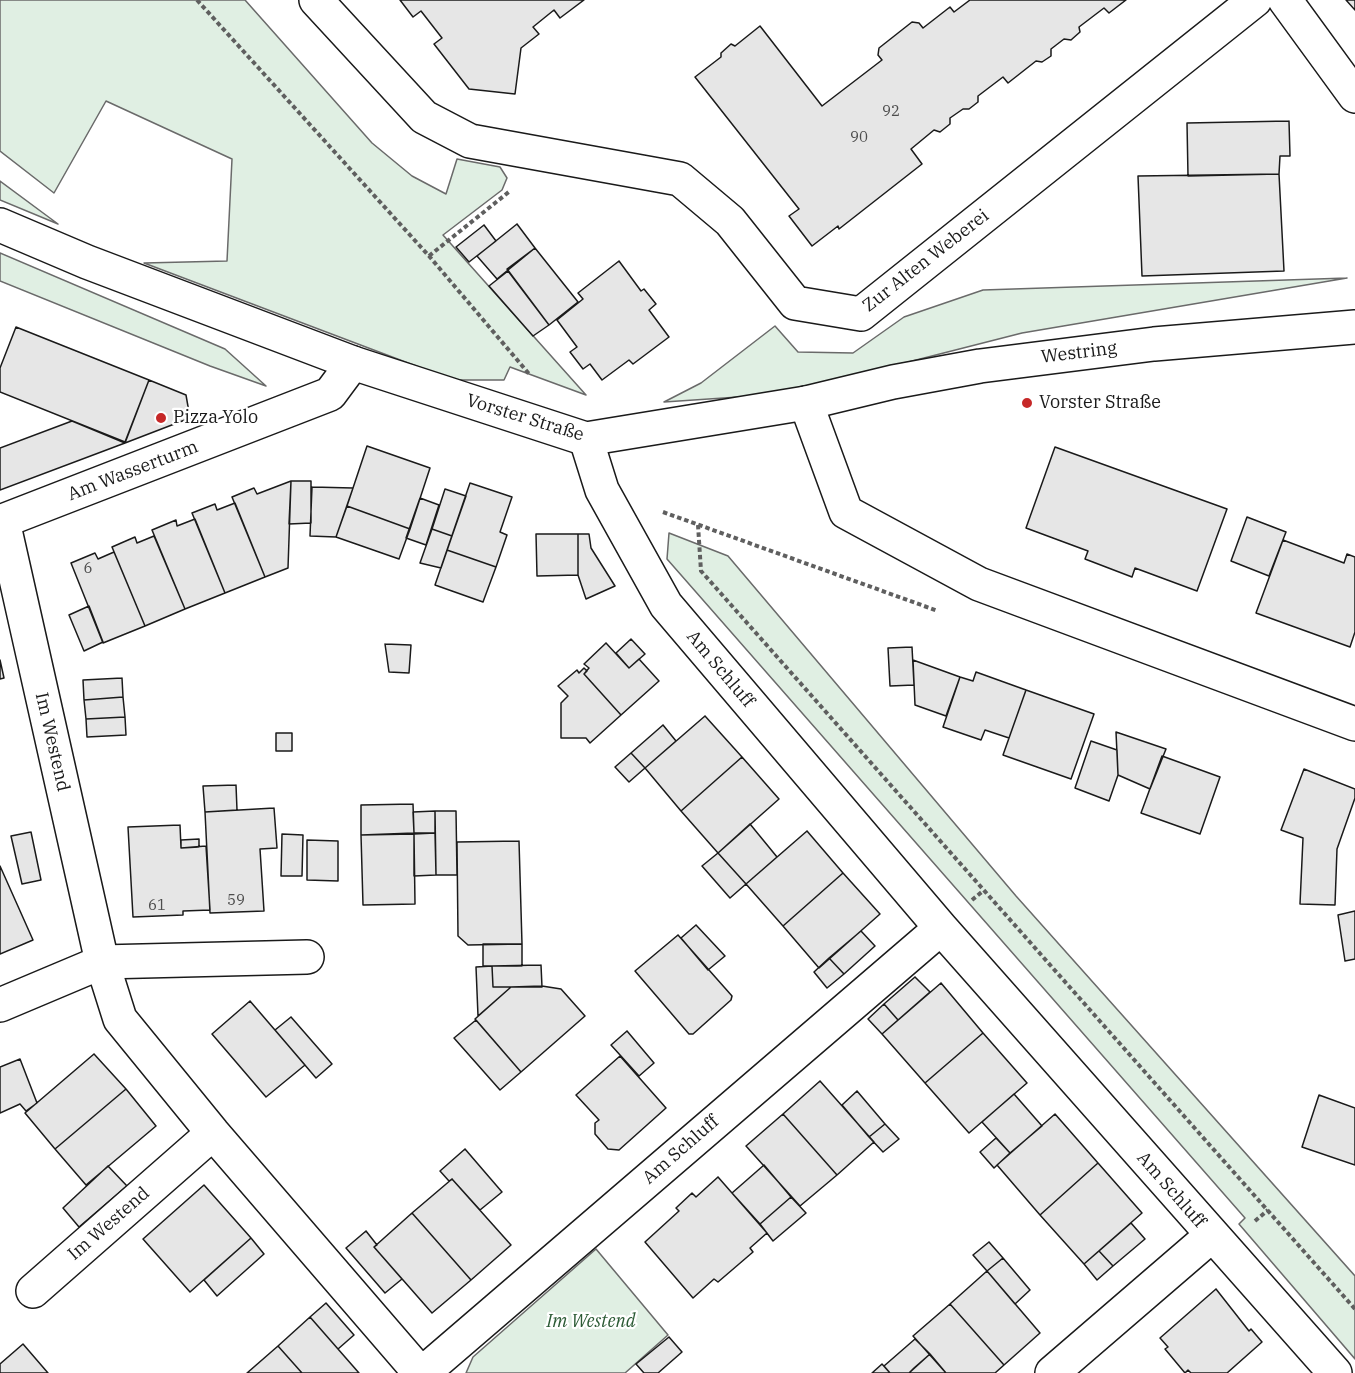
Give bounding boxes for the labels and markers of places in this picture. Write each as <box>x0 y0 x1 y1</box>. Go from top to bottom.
place label: Vorster Straße <box>1039 392 1161 414</box>
marker: Vorster Straße <box>1020 396 1034 410</box>
place label: Pizza Yolo <box>173 407 258 429</box>
marker: Pizza Yolo <box>154 411 168 425</box>

